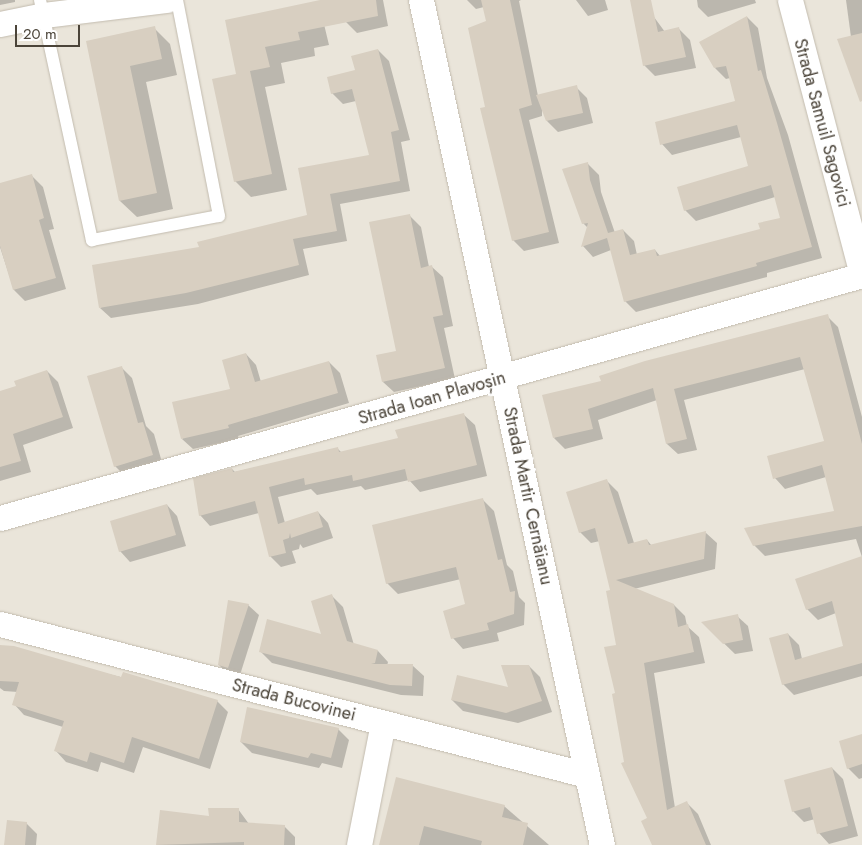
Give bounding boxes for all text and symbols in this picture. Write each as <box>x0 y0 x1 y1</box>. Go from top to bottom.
scale bar <box>18 15 82 47</box>
text: 20 m <box>23 23 57 45</box>
street label: Strada Samuil Sagovici <box>789 36 855 210</box>
street label: Strada Ioan Plavoșin <box>356 367 508 429</box>
street label: Strada Martir Cernăianu <box>499 405 557 587</box>
street label: Strada Bucovinei <box>230 674 358 726</box>

